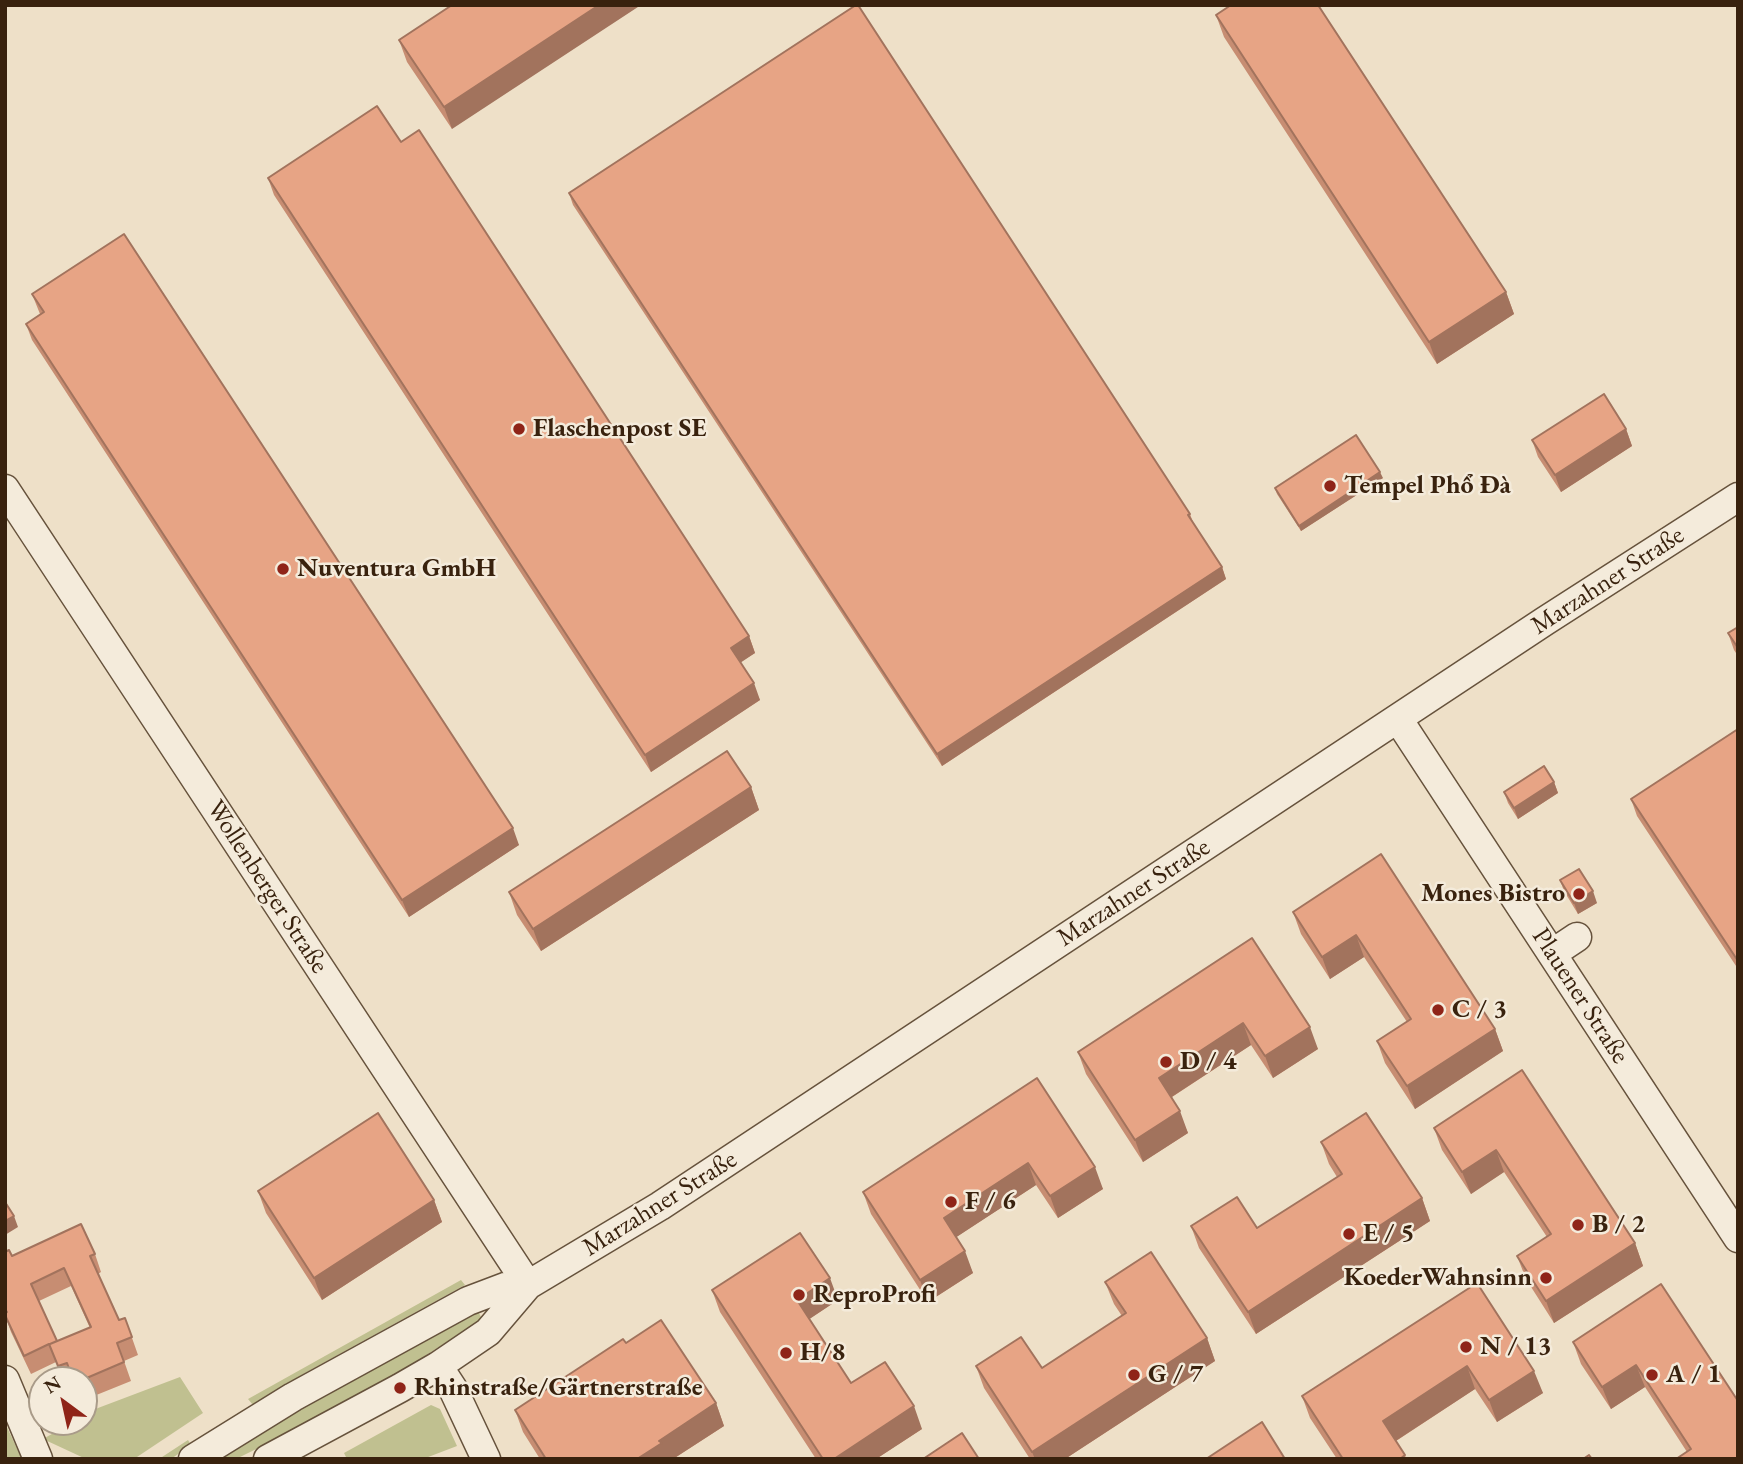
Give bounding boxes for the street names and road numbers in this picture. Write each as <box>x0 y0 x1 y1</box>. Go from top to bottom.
street label: Marzahner Straße <box>1526 520 1690 642</box>
street label: Wollenberger Straße <box>199 795 335 979</box>
street label: Marzahner Straße <box>1052 832 1216 954</box>
street label: Plauener Straße <box>1525 922 1635 1070</box>
street label: Marzahner Straße <box>577 1144 743 1264</box>

